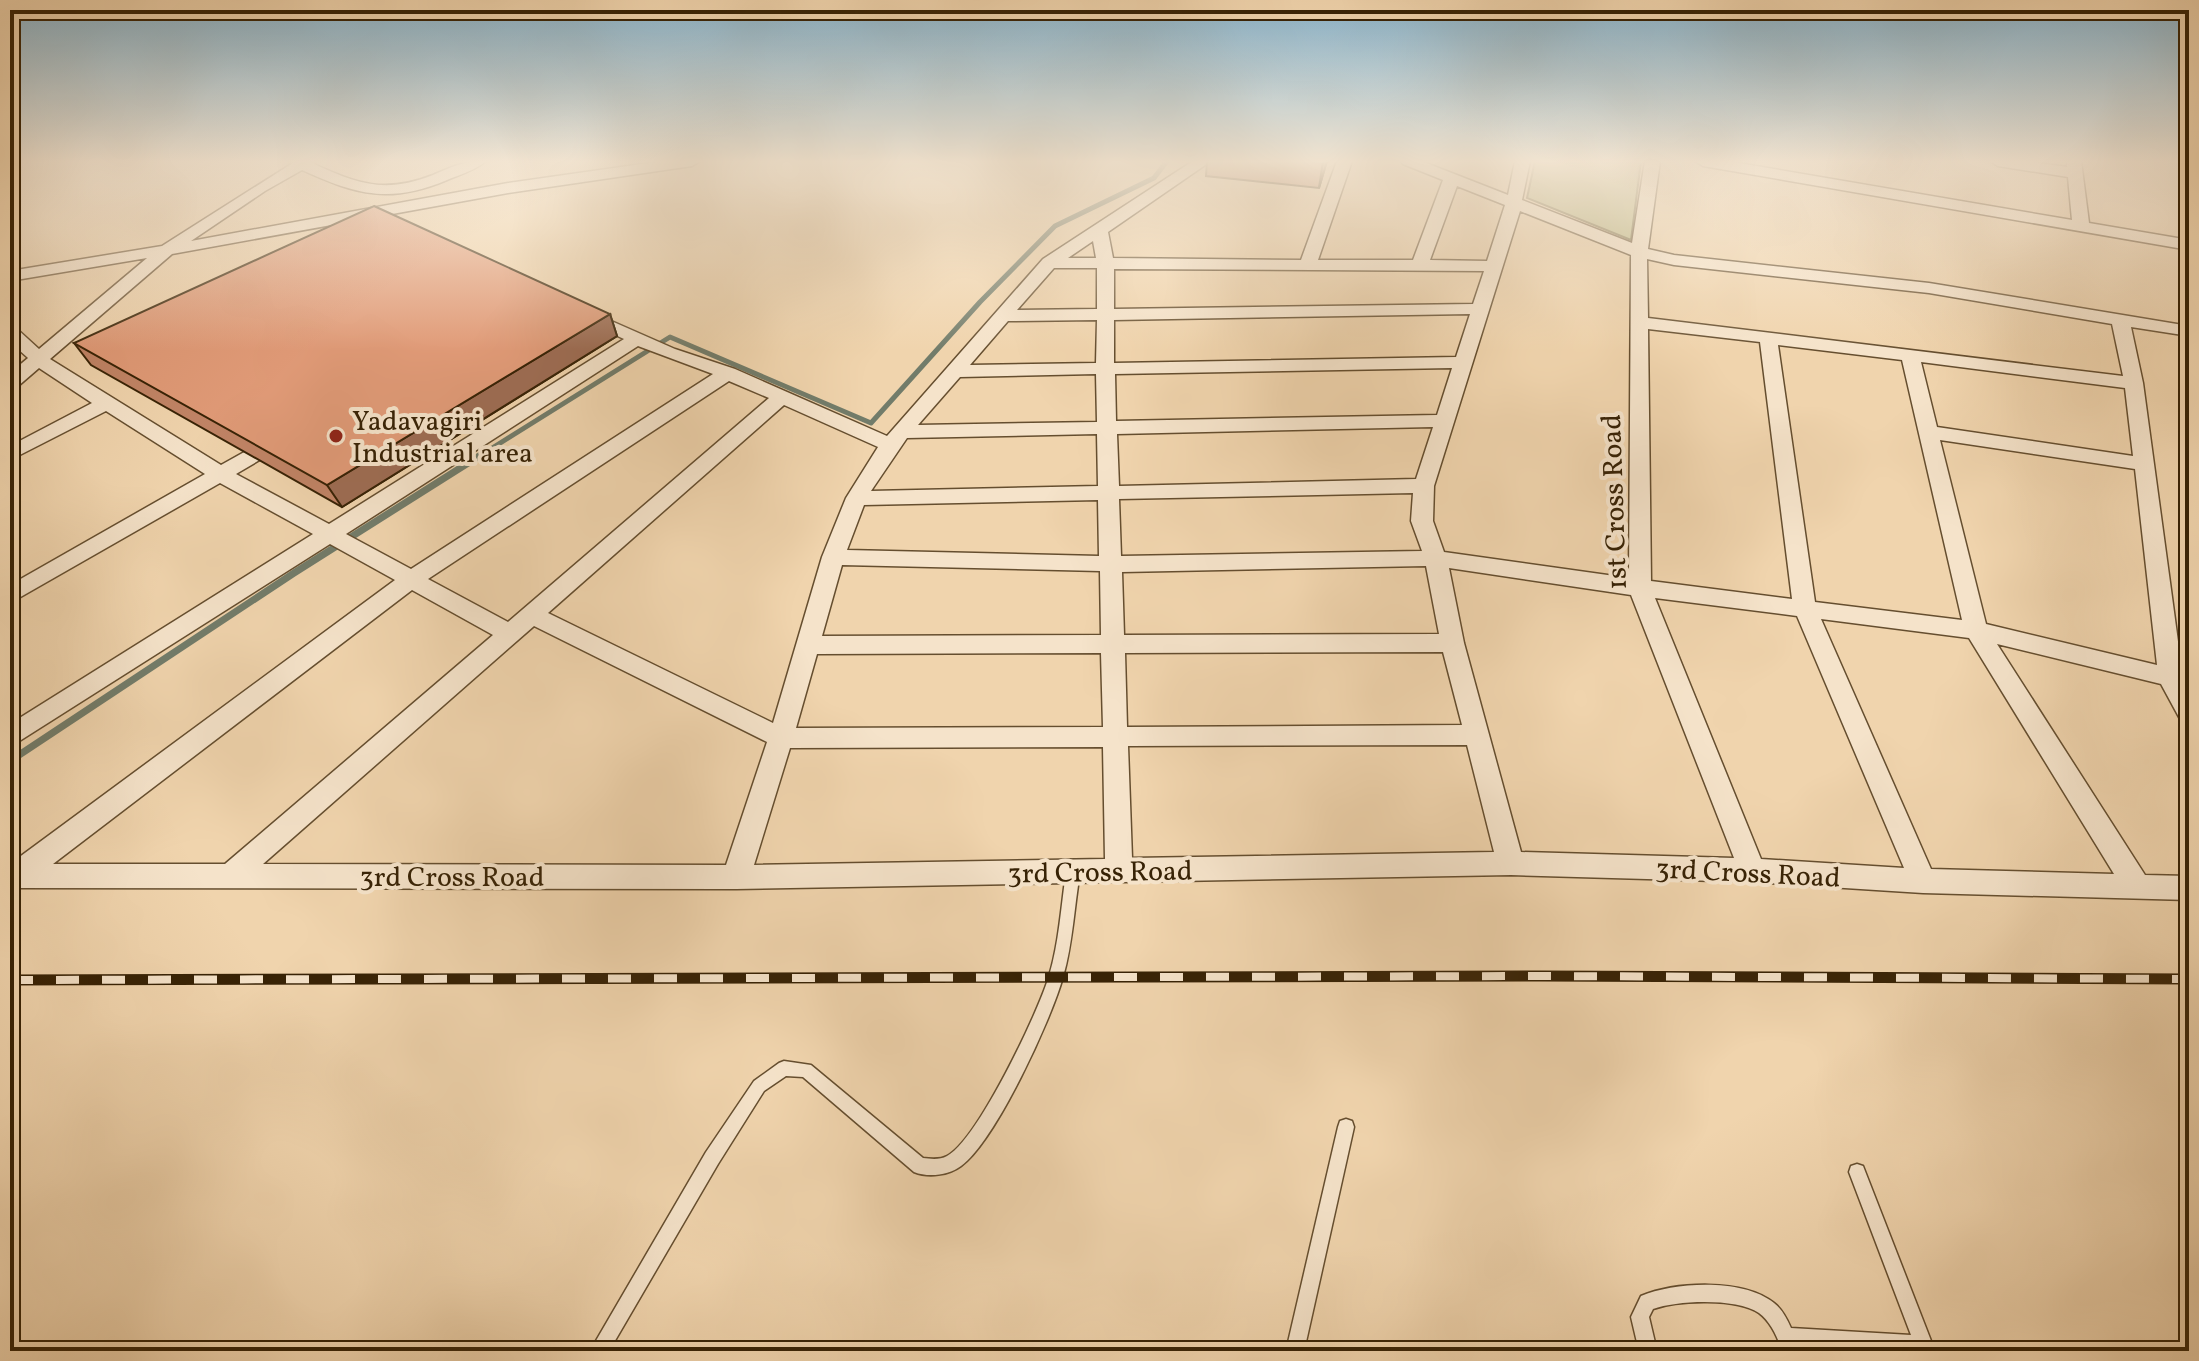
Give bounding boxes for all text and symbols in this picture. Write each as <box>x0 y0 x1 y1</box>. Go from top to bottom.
place label: Yadavagiri Industrial area <box>352 403 533 474</box>
street label: 1st Cross Road <box>1593 413 1638 591</box>
marker: Yadavagiri Industrial area <box>327 427 345 445</box>
street label: 3rd Cross Road <box>1654 850 1841 899</box>
street label: 3rd Cross Road <box>1007 852 1193 895</box>
street label: 3rd Cross Road <box>359 859 545 898</box>

